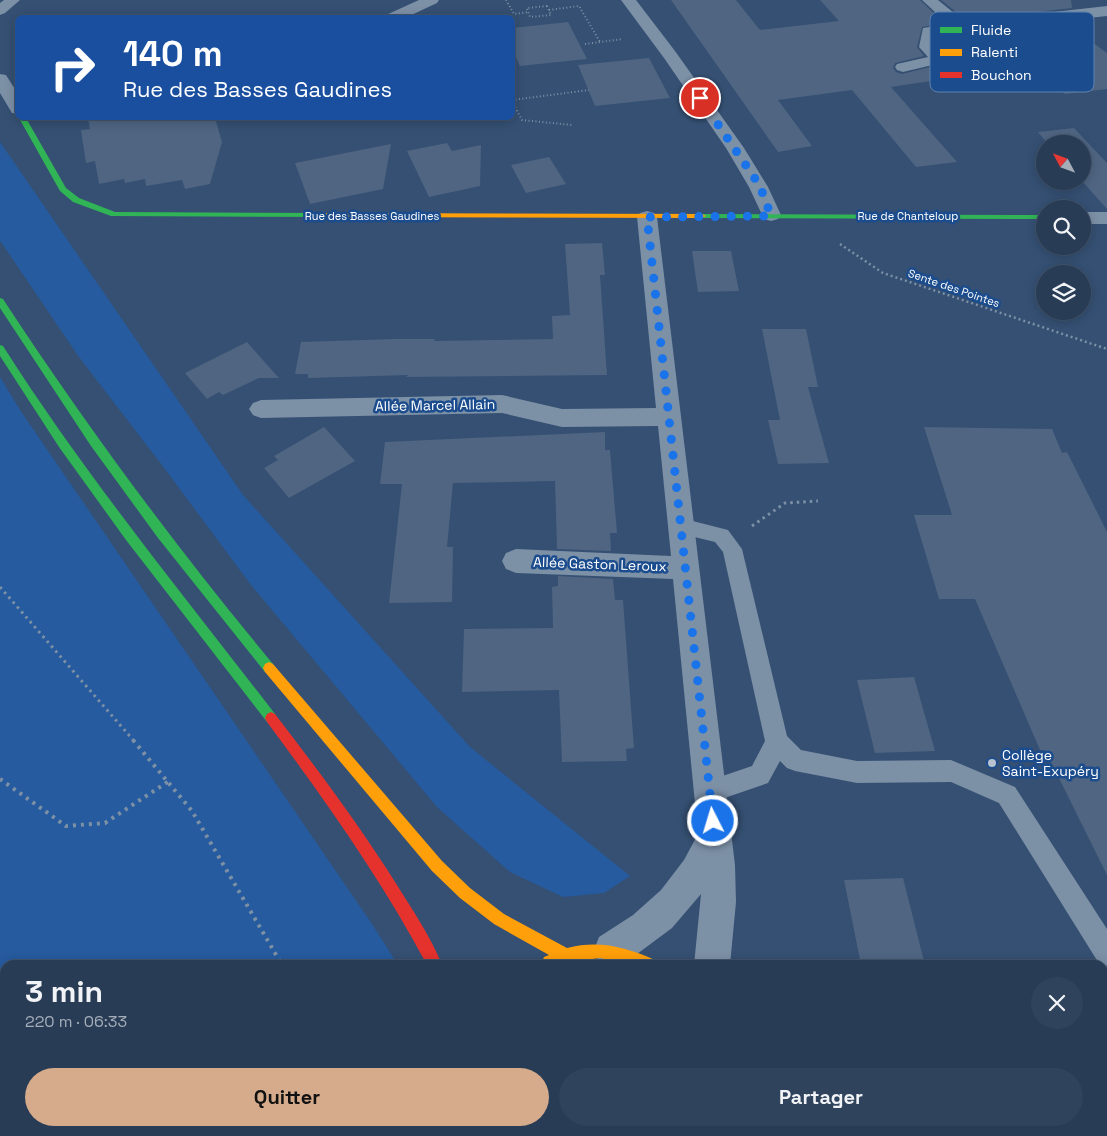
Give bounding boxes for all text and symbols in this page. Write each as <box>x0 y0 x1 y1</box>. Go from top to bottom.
legend <box>930 12 1094 92</box>
text: Fluide <box>971 21 1011 39</box>
text: 140 m <box>123 32 223 76</box>
icon: right <box>40 35 105 100</box>
text: Ralenti <box>971 43 1018 61</box>
text: Bouchon <box>971 66 1032 84</box>
text: Rue des Basses Gaudines <box>123 75 392 103</box>
pin <box>679 77 721 119</box>
icon: arrive <box>686 84 714 112</box>
north arrow <box>1036 135 1091 190</box>
map controls <box>1036 135 1091 320</box>
button: search <box>1036 200 1091 255</box>
street label: Rue des Basses Gaudines <box>305 209 439 223</box>
street label: Rue de Chanteloup <box>858 209 958 223</box>
button: layers <box>1036 265 1091 320</box>
street label: Sente des Pointes <box>906 266 1002 310</box>
street label: Allée Marcel Allain <box>375 395 495 415</box>
street label: Allée Gaston Leroux <box>533 553 667 575</box>
place label: Collège Saint-Exupéry <box>1002 746 1099 780</box>
marker: Collège Saint-Exupéry <box>986 757 998 769</box>
position arrow <box>686 794 738 846</box>
text: 3 min <box>25 972 103 1011</box>
button: close <box>1031 977 1083 1029</box>
text: 220 m · 06:33 <box>25 1011 127 1032</box>
button: Quitter <box>25 1068 549 1126</box>
button: Partager <box>559 1068 1083 1126</box>

